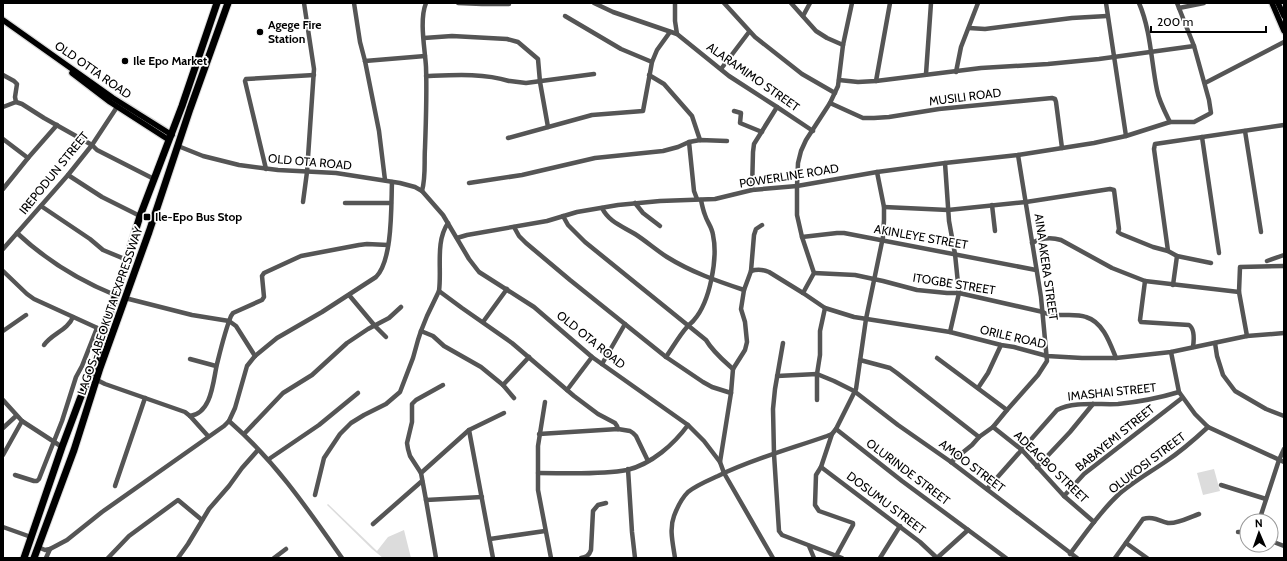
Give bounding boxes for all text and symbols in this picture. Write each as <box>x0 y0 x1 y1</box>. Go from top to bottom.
scale bar <box>1151 8 1266 34</box>
text: 200 m <box>1157 14 1193 29</box>
place label: Agege Fire Station <box>268 17 322 46</box>
marker: Agege Fire Station <box>255 27 265 37</box>
street label: OLD OTTA ROAD <box>52 38 135 102</box>
street label: ALARAMIMO STREET <box>704 39 803 115</box>
place label: Ile Epo Market <box>133 53 207 68</box>
marker: Ile Epo Market <box>120 56 130 66</box>
street label: MUSILI ROAD <box>928 85 1002 108</box>
street label: IREPODUN STREET <box>16 128 92 217</box>
street label: OLD OTA ROAD <box>268 150 353 173</box>
street label: POWERLINE ROAD <box>738 160 840 191</box>
place label: Ile-Epo Bus Stop <box>155 209 242 224</box>
marker: Ile-Epo Bus Stop <box>142 212 152 222</box>
street label: AINA AKERA STREET <box>1032 213 1061 322</box>
street label: AKINLEYE STREET <box>873 221 970 252</box>
street label: LAGOS-ABEOKUTA EXPRESSWAY <box>74 224 146 397</box>
street label: ITOGBE STREET <box>912 270 997 298</box>
street label: OLD OTA ROAD <box>554 307 629 372</box>
street label: ORILE ROAD <box>979 322 1048 351</box>
street label: IMASHAI STREET <box>1067 379 1158 404</box>
street label: BABAYEMI STREET <box>1072 401 1158 474</box>
street label: ADEAGBO STREET <box>1011 427 1092 506</box>
street label: OLUKOSI STREET <box>1105 428 1189 496</box>
street label: OLURINDE STREET <box>864 435 954 508</box>
street label: AMOO STREET <box>936 436 1009 496</box>
street label: DOSUMU STREET <box>844 468 929 538</box>
north arrow <box>1239 513 1279 553</box>
text: N <box>1255 516 1263 530</box>

